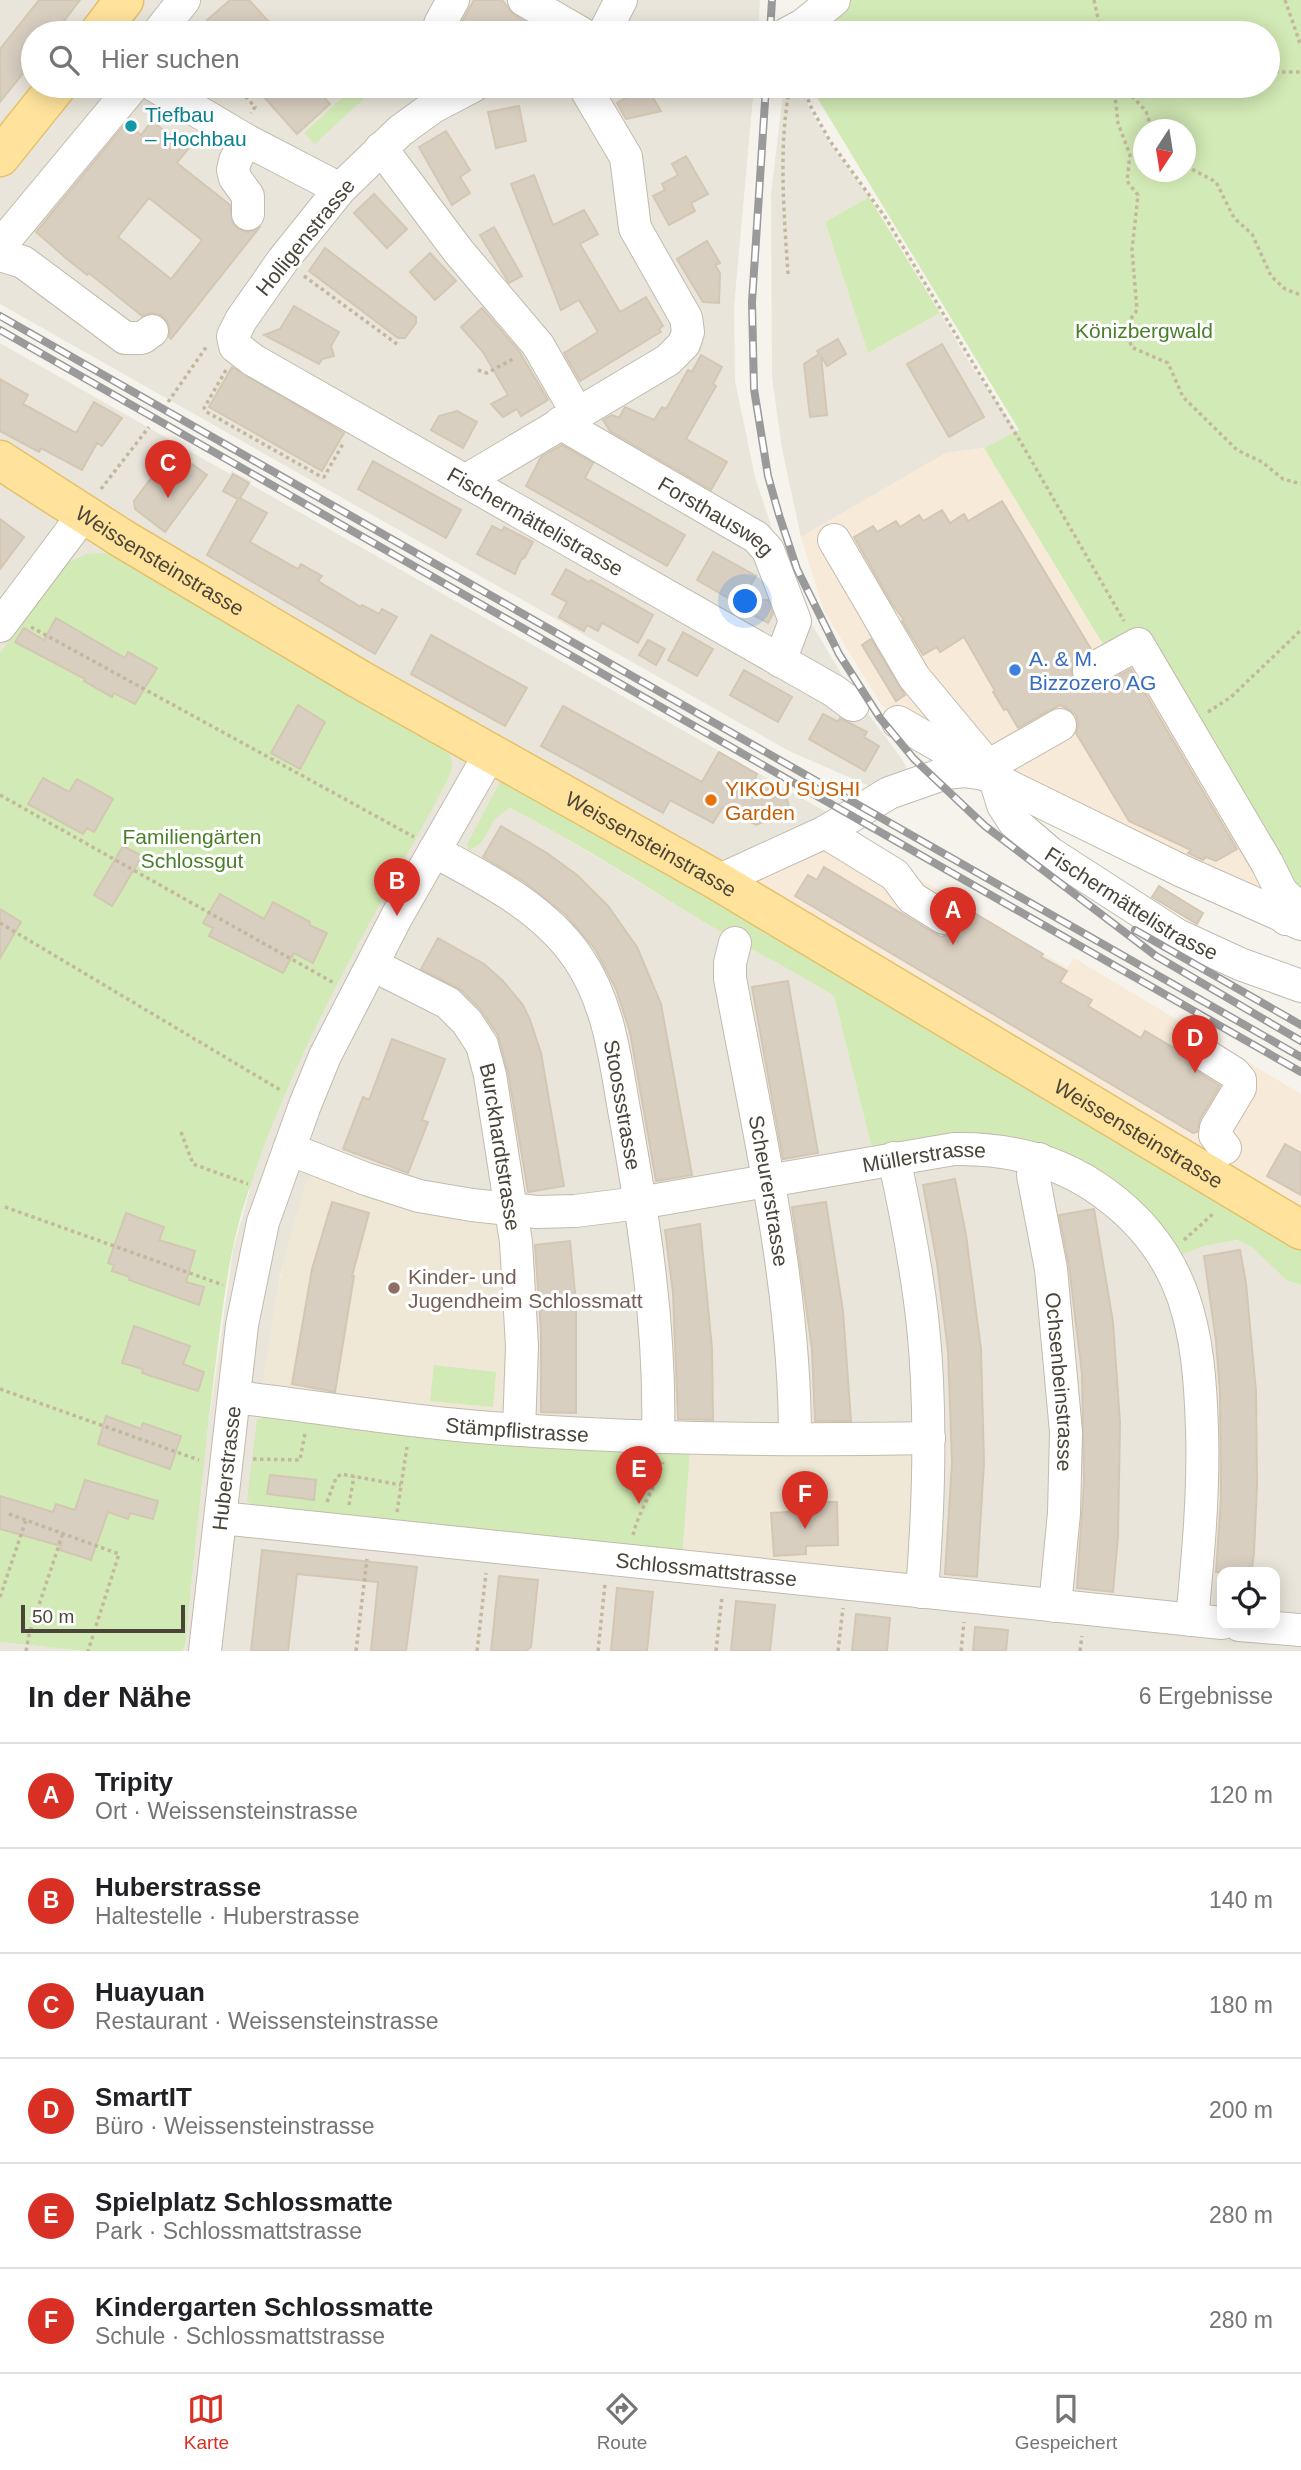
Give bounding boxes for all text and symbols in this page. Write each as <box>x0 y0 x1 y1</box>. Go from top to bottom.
search box <box>21 21 1280 98</box>
icon: search <box>45 41 83 79</box>
text: Hier suchen <box>101 44 240 74</box>
place label: Tiefbau – Hochbau <box>145 103 247 150</box>
marker: Tiefbau – Hochbau <box>123 118 139 134</box>
north arrow <box>1133 119 1196 182</box>
street label: Holligenstrasse <box>251 174 359 300</box>
park label: Könizbergwald <box>1075 319 1213 342</box>
pin: C <box>145 440 191 498</box>
street label: Fischermättelistrasse <box>444 462 628 580</box>
street label: Forsthausweg <box>655 471 779 560</box>
street label: Weissensteinstrasse <box>72 501 248 620</box>
your location <box>728 584 762 618</box>
place label: A. & M. Bizzozero AG <box>1029 647 1156 694</box>
marker: A. & M. Bizzozero AG <box>1007 662 1023 678</box>
place label: YIKOU SUSHI Garden <box>725 777 860 824</box>
street label: Weissensteinstrasse <box>562 786 741 901</box>
marker: YIKOU SUSHI Garden <box>703 792 719 808</box>
park label: Familiengärten Schlossgut <box>123 825 261 872</box>
street label: Fischermättelistrasse <box>1041 842 1222 964</box>
pin: B <box>374 858 420 916</box>
pin: A <box>930 887 976 945</box>
pin: D <box>1172 1015 1218 1073</box>
street label: Stoossstrasse <box>600 1037 646 1172</box>
street label: Burckhardtstrasse <box>476 1060 526 1232</box>
street label: Weissensteinstrasse <box>1050 1074 1227 1192</box>
street label: Scheurerstrasse <box>745 1113 793 1268</box>
street label: Müllerstrasse <box>860 1137 987 1176</box>
place label: Kinder- und Jugendheim Schlossmatt <box>408 1265 643 1312</box>
marker: Kinder- und Jugendheim Schlossmatt <box>386 1280 402 1296</box>
street label: Ochsenbeinstrasse <box>1042 1291 1078 1472</box>
street label: Huberstrasse <box>207 1405 244 1532</box>
street label: Stämpflistrasse <box>444 1412 589 1446</box>
pin: E <box>616 1446 662 1504</box>
pin: F <box>782 1471 828 1529</box>
street label: Schlossmattstrasse <box>615 1548 798 1590</box>
map controls <box>1217 1567 1280 1630</box>
button: locate <box>1217 1567 1280 1630</box>
scale bar <box>21 1602 186 1634</box>
text: 50 m <box>32 1606 74 1627</box>
text: In der Nähe <box>28 1680 191 1713</box>
text: 6 Ergebnisse <box>1139 1683 1273 1709</box>
text: Tripity <box>95 1767 173 1797</box>
text: A <box>43 1782 59 1808</box>
text: 120 m <box>1209 1782 1273 1808</box>
text: Ort · Weissensteinstrasse <box>95 1798 358 1824</box>
text: Huberstrasse <box>95 1872 261 1902</box>
text: B <box>43 1887 59 1913</box>
text: 140 m <box>1209 1887 1273 1913</box>
text: Haltestelle · Huberstrasse <box>95 1903 360 1929</box>
text: Huayuan <box>95 1977 205 2007</box>
text: C <box>43 1992 59 2018</box>
text: 180 m <box>1209 1992 1273 2018</box>
text: Restaurant · Weissensteinstrasse <box>95 2008 438 2034</box>
text: SmartIT <box>95 2082 192 2112</box>
text: D <box>43 2097 59 2123</box>
text: 200 m <box>1209 2097 1273 2123</box>
text: Büro · Weissensteinstrasse <box>95 2113 375 2139</box>
text: Spielplatz Schlossmatte <box>95 2187 393 2217</box>
text: E <box>43 2202 59 2228</box>
text: 280 m <box>1209 2202 1273 2228</box>
text: Park · Schlossmattstrasse <box>95 2218 362 2244</box>
text: Kindergarten Schlossmatte <box>95 2292 433 2322</box>
text: F <box>44 2307 58 2333</box>
text: 280 m <box>1209 2307 1273 2333</box>
text: Schule · Schlossmattstrasse <box>95 2323 385 2349</box>
tab: Karte <box>184 2390 229 2454</box>
tab: Route <box>597 2390 647 2454</box>
tab: Gespeichert <box>1015 2390 1117 2454</box>

